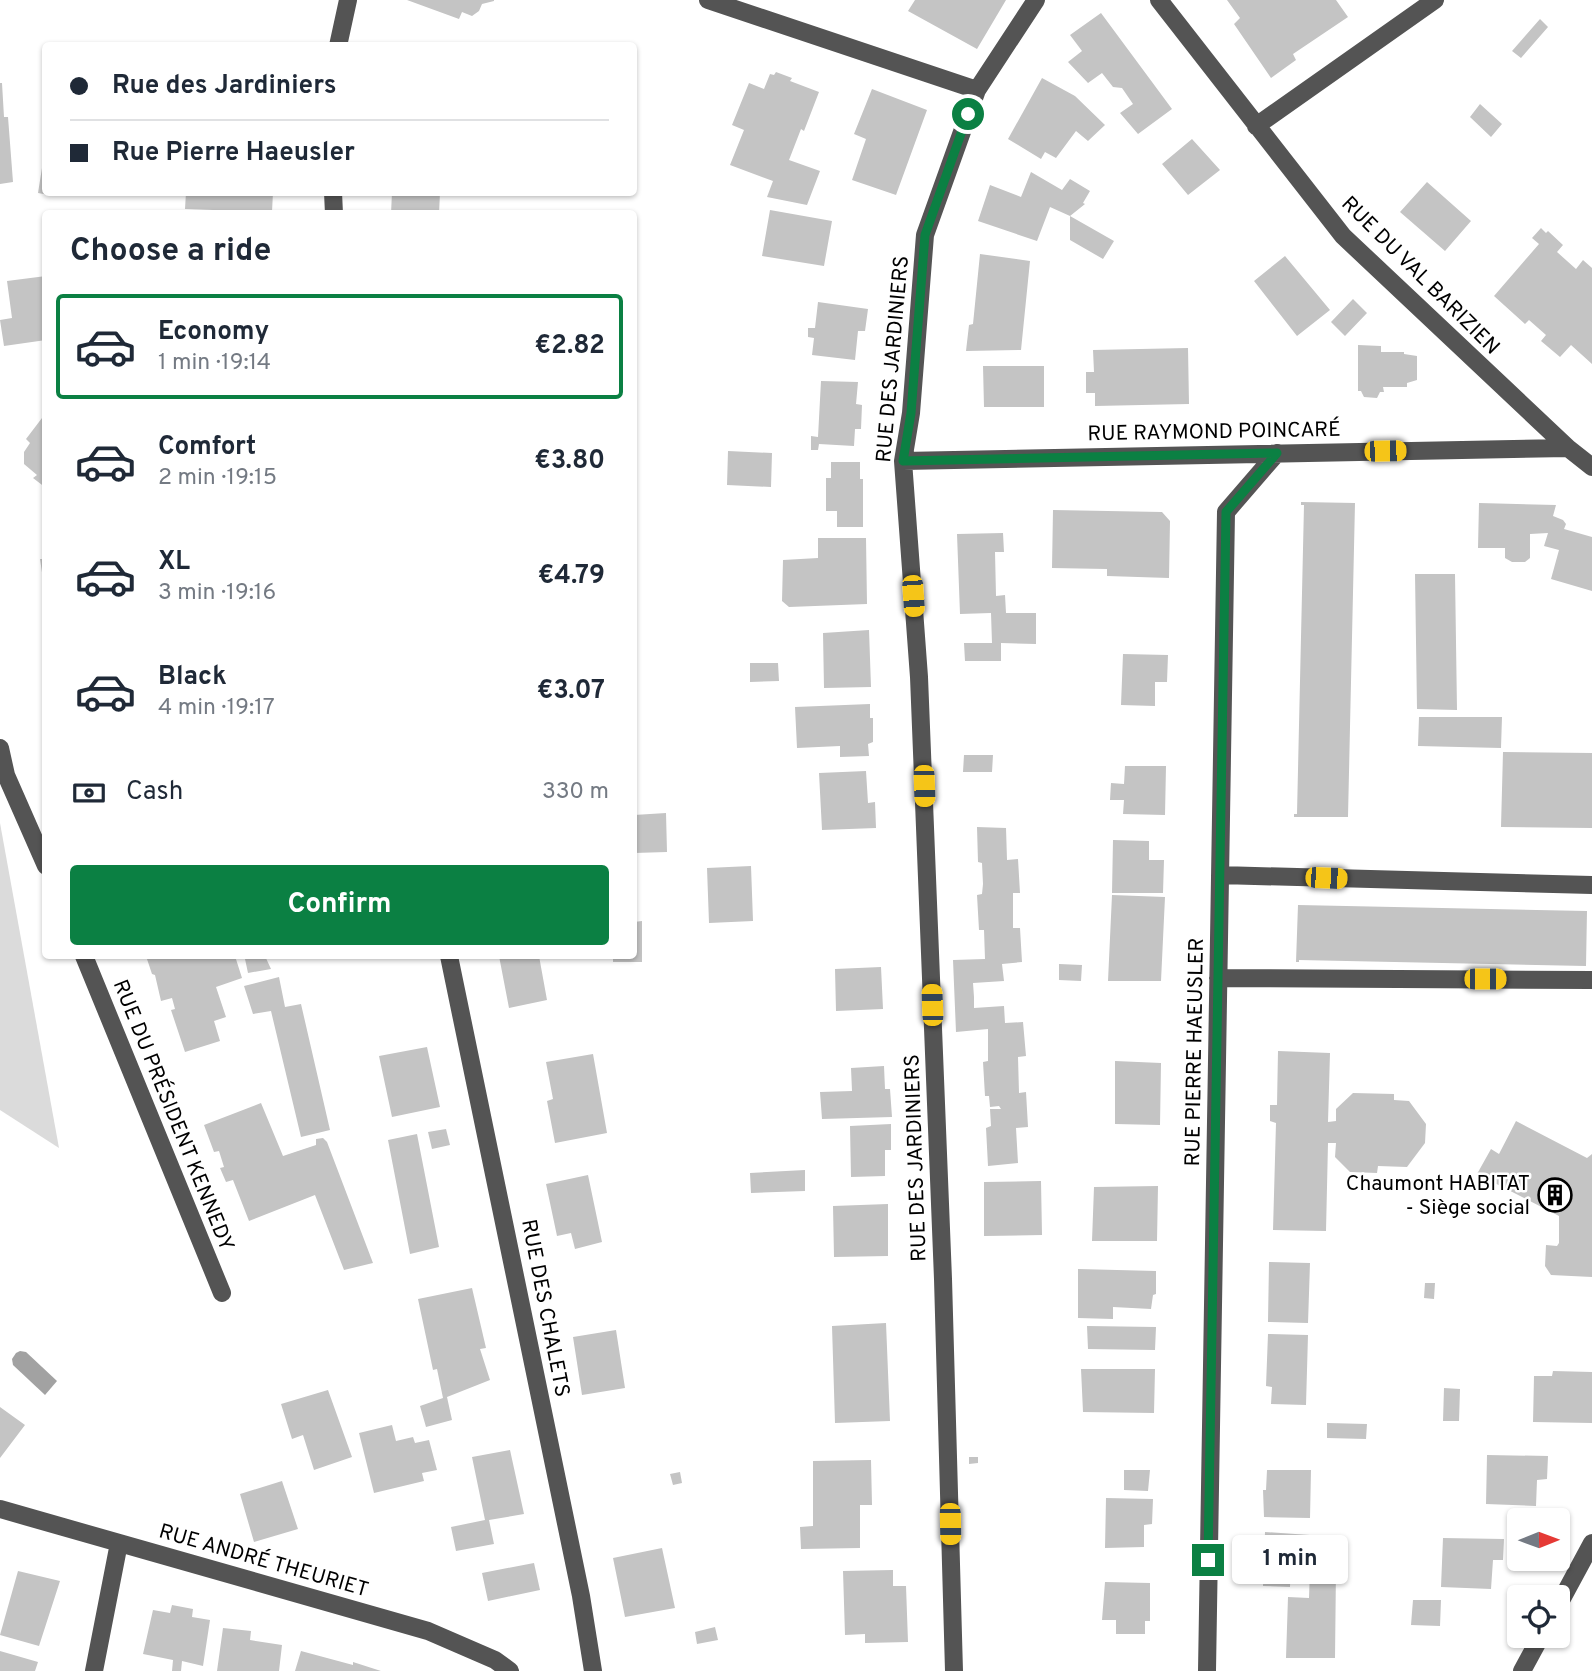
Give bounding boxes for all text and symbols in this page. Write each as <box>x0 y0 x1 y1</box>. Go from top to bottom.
text: Rue des Jardiniers <box>112 70 337 103</box>
route start <box>952 98 984 130</box>
text: Rue Pierre Haeusler <box>112 137 355 170</box>
street label: RUE DU VAL BARIZIEN <box>1335 191 1505 361</box>
text: Choose a ride <box>70 232 271 272</box>
street label: RUE DES JARDINIERS <box>871 255 916 464</box>
icon: car <box>74 315 137 378</box>
text: Economy <box>158 316 269 349</box>
text: €2.82 <box>535 330 605 363</box>
text: 1 min · 19:14 <box>158 349 271 378</box>
street label: RUE RAYMOND POINCARÉ <box>1087 416 1341 448</box>
icon: car <box>74 430 137 493</box>
text: Comfort <box>158 431 256 464</box>
car <box>1364 440 1407 462</box>
text: €3.80 <box>534 445 605 478</box>
text: 2 min · 19:15 <box>158 464 277 493</box>
icon: car <box>74 545 137 608</box>
text: XL <box>158 546 190 579</box>
text: €4.79 <box>538 560 605 593</box>
car <box>902 574 925 618</box>
text: 3 min · 19:16 <box>158 579 276 608</box>
icon: car <box>74 660 137 723</box>
text: Black <box>158 661 227 694</box>
text: €3.07 <box>537 675 605 708</box>
text: 4 min · 19:17 <box>158 694 275 723</box>
car <box>913 765 936 807</box>
icon: cash <box>70 774 108 812</box>
text: Cash <box>126 776 183 809</box>
text: 330 m <box>542 778 609 807</box>
button: Confirm <box>70 865 609 945</box>
car <box>1305 867 1348 889</box>
street label: RUE PIERRE HAEUSLER <box>1180 938 1211 1167</box>
car <box>1465 969 1507 990</box>
street label: RUE DU PRÉSIDENT KENNEDY <box>106 976 240 1255</box>
car <box>921 984 944 1026</box>
street label: RUE DES JARDINIERS <box>899 1054 934 1262</box>
place label: Chaumont HABITAT - Siège social <box>1346 1171 1530 1222</box>
building icon: Chaumont HABITAT - Siège social <box>1536 1176 1574 1214</box>
street label: RUE DES CHALETS <box>514 1217 575 1399</box>
car <box>940 1503 961 1545</box>
north arrow <box>1507 1508 1570 1572</box>
map controls <box>1507 1508 1570 1648</box>
street label: RUE ANDRÉ THEURIET <box>156 1518 372 1604</box>
callout: 1 min <box>1232 1536 1348 1584</box>
route end <box>1192 1544 1224 1576</box>
text: 1 min <box>1262 1545 1318 1574</box>
button: locate <box>1507 1585 1570 1648</box>

